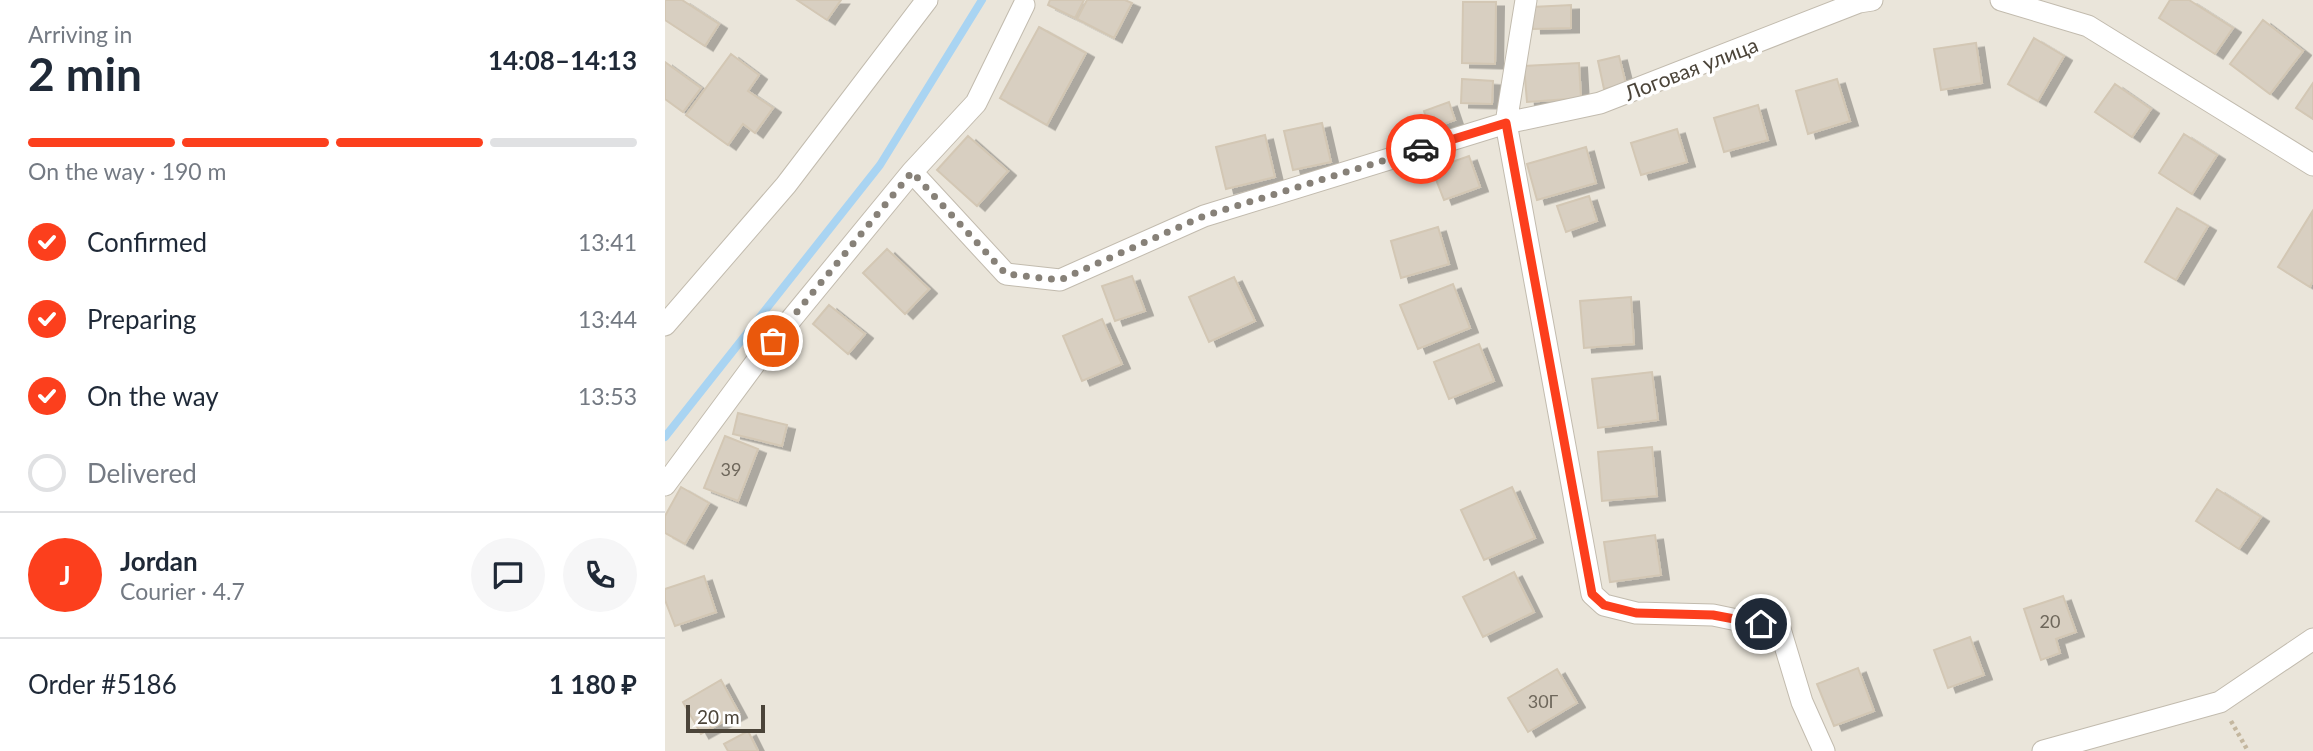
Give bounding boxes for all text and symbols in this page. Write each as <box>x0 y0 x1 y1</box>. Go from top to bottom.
text: Arriving in <box>28 20 132 48</box>
street label: Логовая улица <box>1620 31 1761 105</box>
text: 14:08–14:13 <box>488 44 637 76</box>
text: 2 min <box>28 46 142 101</box>
courier <box>1386 114 1456 184</box>
icon: car <box>1402 130 1440 168</box>
text: On the way · 190 m <box>28 157 227 185</box>
icon: check <box>28 223 66 261</box>
text: Confirmed <box>87 226 207 258</box>
text: 13:41 <box>578 228 637 256</box>
icon: check <box>28 300 66 338</box>
text: Preparing <box>87 303 196 335</box>
text: 13:44 <box>578 305 637 333</box>
pin <box>743 311 803 371</box>
icon: bag <box>754 322 792 360</box>
icon: check <box>28 377 66 415</box>
text: On the way <box>87 380 219 412</box>
text: 13:53 <box>578 382 637 410</box>
text: Delivered <box>87 457 197 489</box>
house number: 39 <box>721 458 741 480</box>
button: chat <box>471 538 545 612</box>
button: phone <box>563 538 637 612</box>
text: Jordan <box>120 545 198 577</box>
text: J <box>59 559 71 591</box>
text: Courier · 4.7 <box>120 577 245 605</box>
pin <box>1731 594 1791 654</box>
icon: home <box>1742 605 1780 643</box>
house number: 20 <box>2040 610 2060 632</box>
text: Order #5186 <box>28 668 177 700</box>
text: 1 180 ₽ <box>549 668 637 700</box>
house number: 30Г <box>1528 690 1559 712</box>
scale bar <box>686 702 765 734</box>
text: 20 m <box>697 705 740 728</box>

